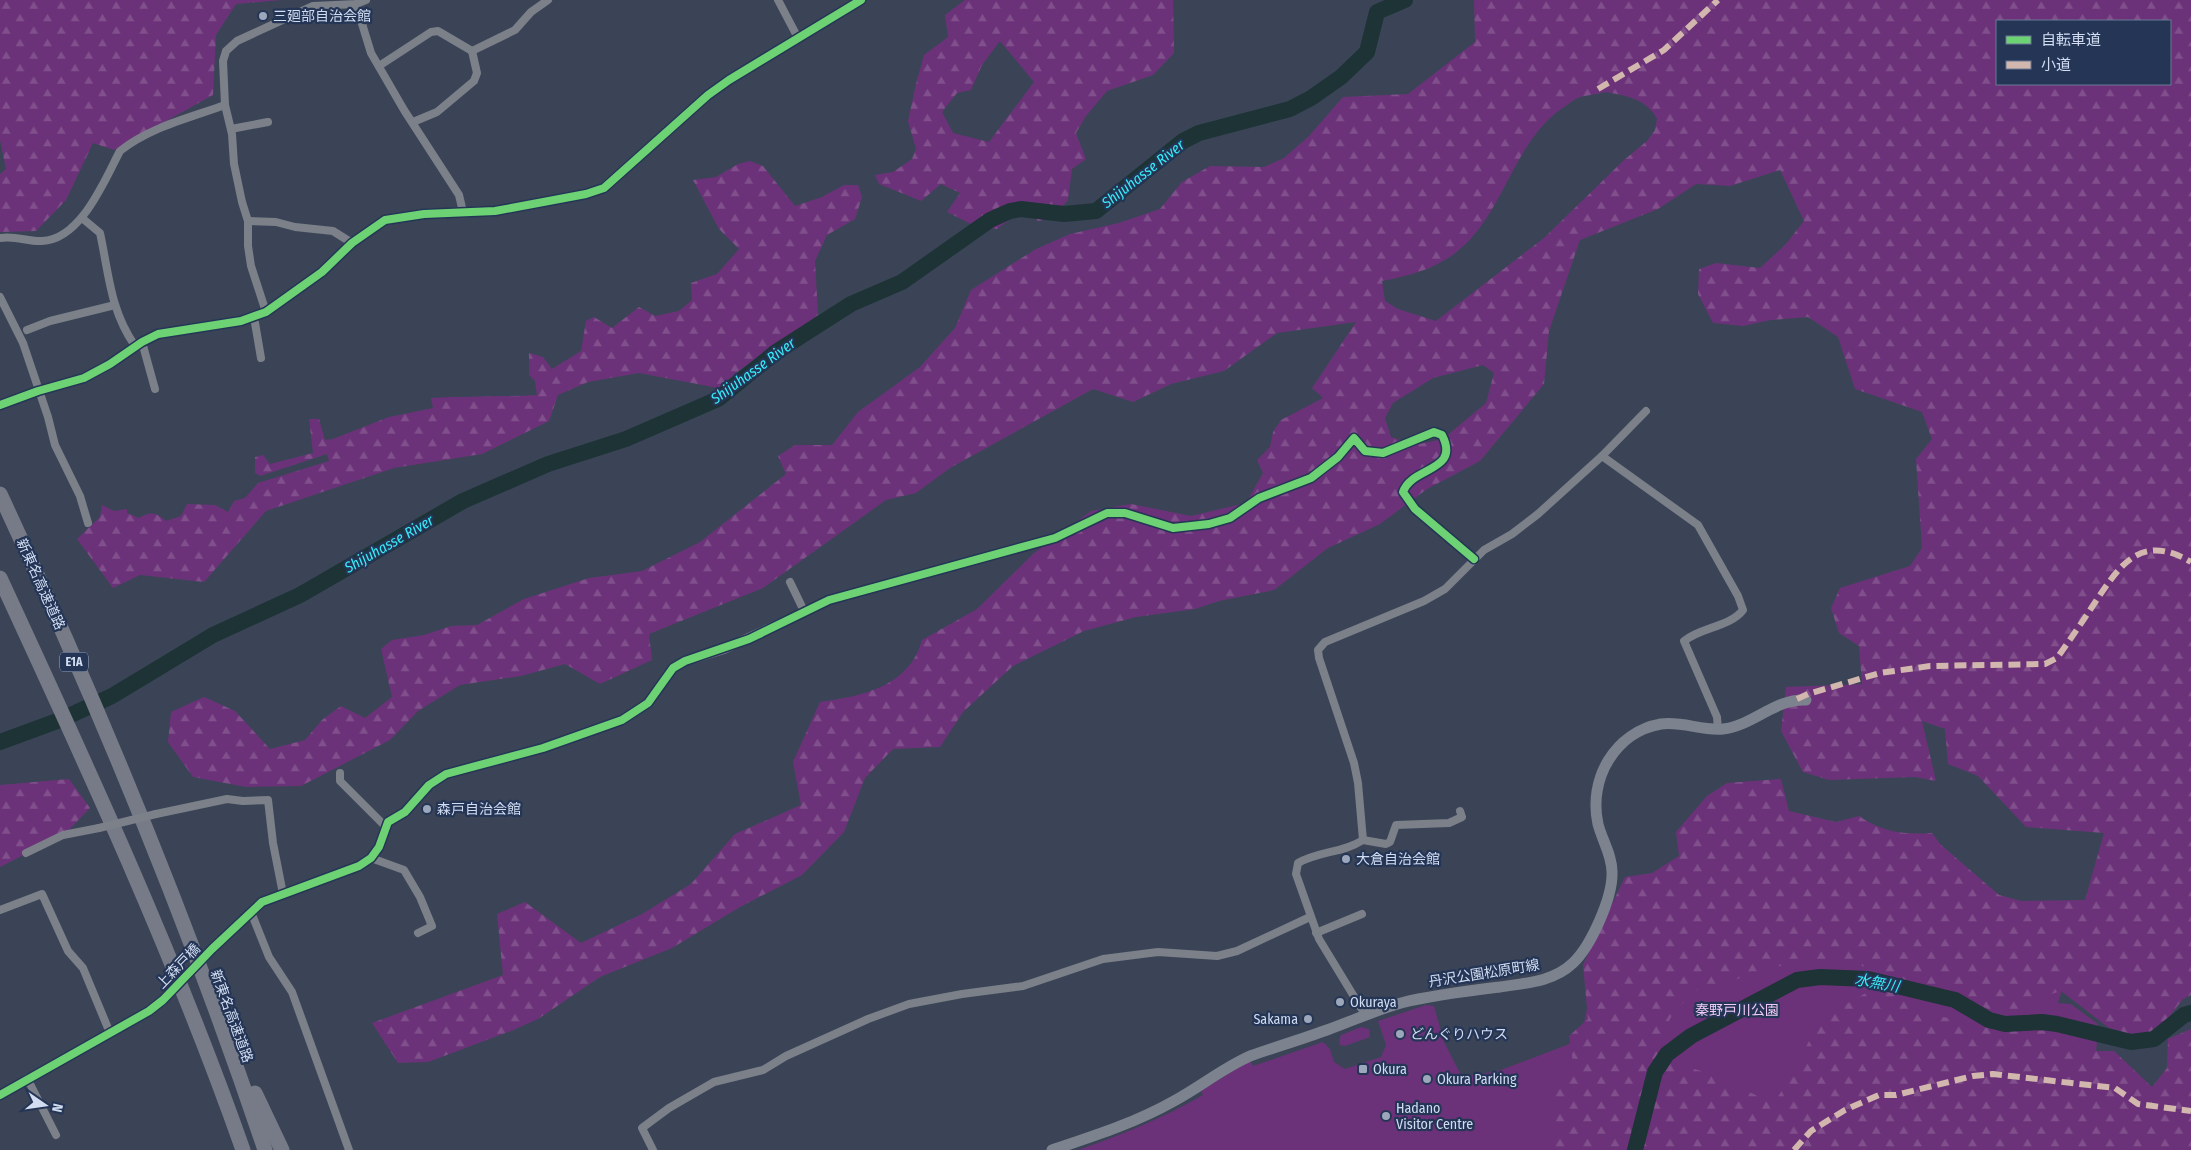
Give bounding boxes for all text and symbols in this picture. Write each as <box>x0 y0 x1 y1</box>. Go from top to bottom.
place label: 三廻部自治会館 <box>273 8 371 25</box>
marker: 三廻部自治会館 <box>257 10 269 22</box>
legend <box>1996 20 2171 85</box>
text: 自転車道 <box>2041 31 2101 49</box>
text: 小道 <box>2041 56 2071 74</box>
water label: Shijuhasse River <box>1097 136 1189 213</box>
water label: Shijuhasse River <box>706 334 799 408</box>
water label: Shijuhasse River <box>340 511 438 577</box>
street label: 新東名高速道路 <box>13 536 68 632</box>
road number: E1A <box>60 652 88 672</box>
place label: 森戸自治会館 <box>437 801 521 818</box>
marker: 森戸自治会館 <box>421 803 433 815</box>
place label: 大倉自治会館 <box>1356 851 1440 868</box>
marker: 大倉自治会館 <box>1340 853 1352 865</box>
street label: 上森戸橋 <box>153 940 204 992</box>
street label: 丹沢公園松原町線 <box>1427 956 1541 991</box>
street label: 新東名高速道路 <box>207 967 256 1065</box>
water label: 水無川 <box>1853 970 1903 996</box>
place label: Okuraya <box>1350 994 1397 1011</box>
marker: Okuraya <box>1334 996 1346 1008</box>
park label: 秦野戸川公園 <box>1695 1002 1779 1019</box>
place label: Sakama <box>1253 1011 1298 1028</box>
marker: Sakama <box>1302 1013 1314 1025</box>
place label: どんぐりハウス <box>1410 1026 1508 1043</box>
marker: どんぐりハウス <box>1394 1028 1406 1040</box>
place label: Okura <box>1373 1061 1407 1078</box>
marker: Okura <box>1357 1063 1369 1075</box>
place label: Okura Parking <box>1437 1071 1517 1088</box>
marker: Okura Parking <box>1421 1073 1433 1085</box>
north arrow <box>20 1080 70 1130</box>
place label: Hadano Visitor Centre <box>1396 1100 1473 1133</box>
text: N <box>48 1102 66 1114</box>
marker: Hadano Visitor Centre <box>1380 1110 1392 1122</box>

